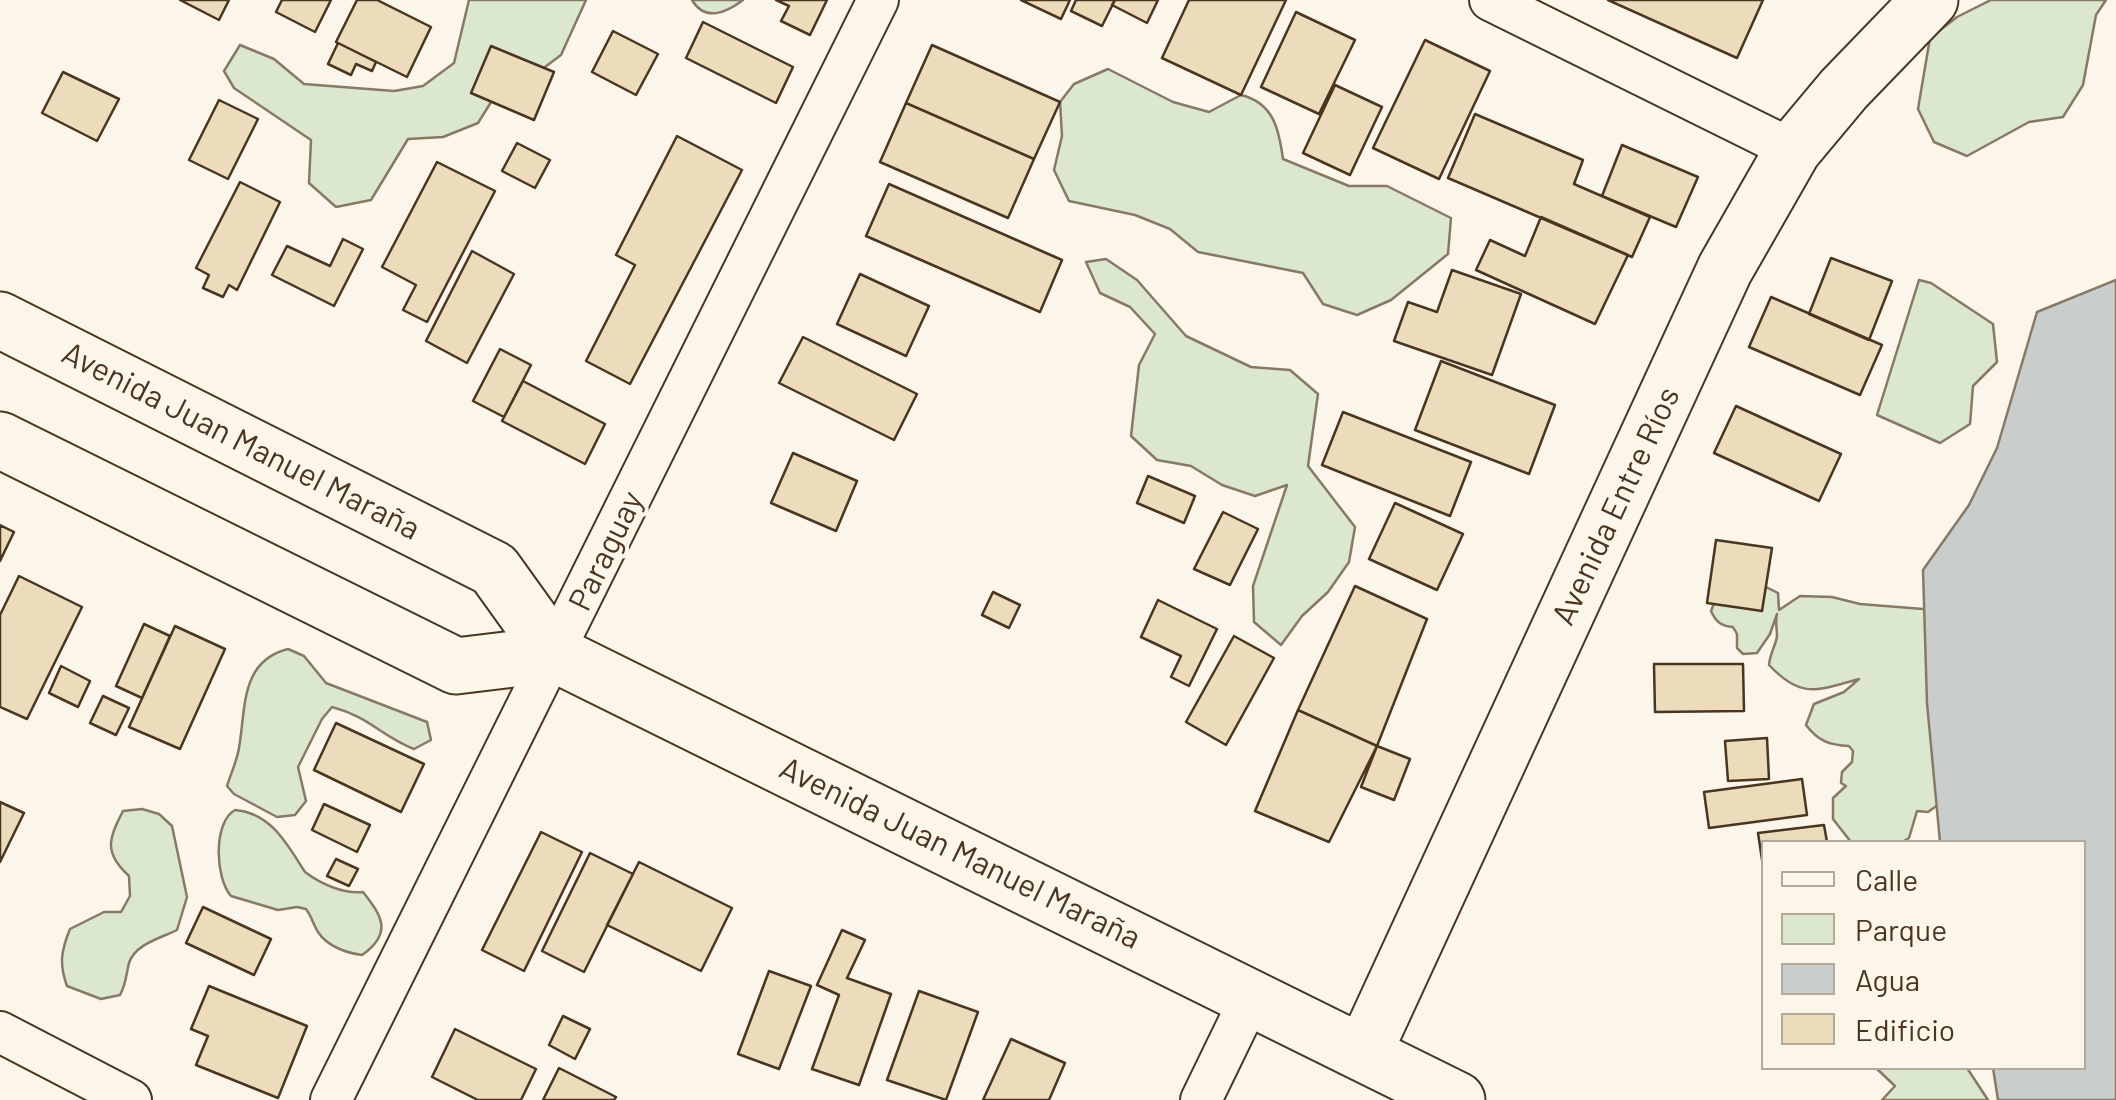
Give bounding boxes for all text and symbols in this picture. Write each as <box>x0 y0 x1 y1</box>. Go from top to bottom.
street label: Avenida Juan Manuel Maraña <box>56 334 426 548</box>
street label: Avenida Entre Ríos <box>1544 381 1688 631</box>
street label: Paraguay <box>561 485 651 617</box>
street label: Avenida Juan Manuel Maraña <box>773 749 1147 957</box>
legend <box>1761 840 2086 1070</box>
text: Calle <box>1855 861 1918 897</box>
text: Parque <box>1855 911 1947 947</box>
text: Agua <box>1855 961 1920 997</box>
text: Edificio <box>1855 1011 1955 1047</box>

